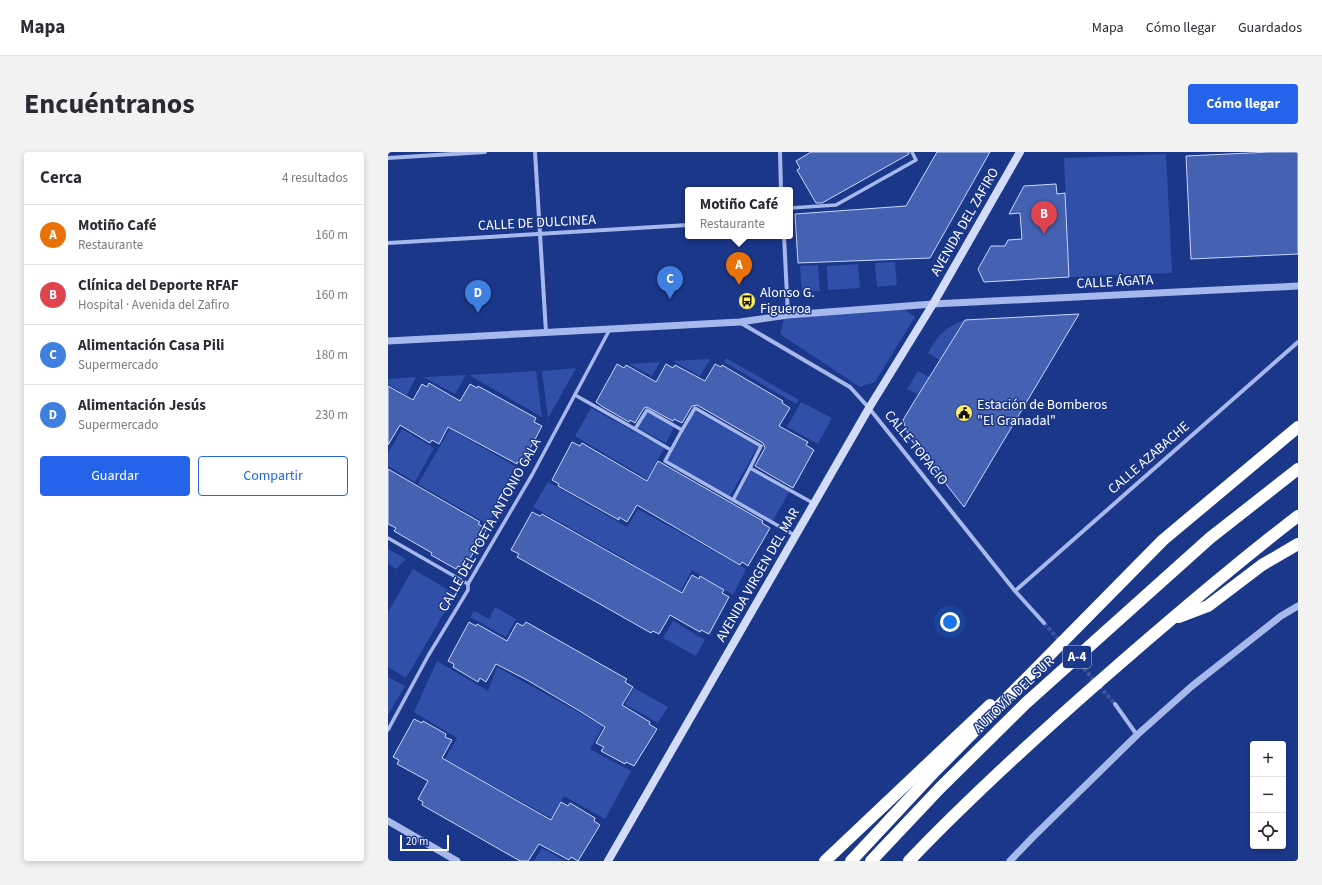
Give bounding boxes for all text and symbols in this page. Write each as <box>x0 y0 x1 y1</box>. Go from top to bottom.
text: Mapa <box>20 14 65 41</box>
text: Mapa <box>1092 18 1124 38</box>
text: Cómo llegar <box>1146 18 1216 38</box>
text: Guardados <box>1238 18 1302 38</box>
text: Encuéntranos <box>24 84 195 124</box>
button: Cómo llegar <box>1188 84 1298 124</box>
street label: AVENIDA DEL ZAFIRO <box>926 164 1004 280</box>
text: Cerca <box>40 166 82 190</box>
text: 4 resultados <box>282 169 348 187</box>
popup <box>685 187 793 239</box>
text: Motiño Café <box>700 194 778 215</box>
pin: B <box>1031 201 1057 234</box>
street label: CALLE DE DULCINEA <box>478 210 597 236</box>
text: Motiño Café <box>78 215 157 236</box>
text: Restaurante <box>700 215 765 233</box>
text: A <box>49 226 57 244</box>
text: 160 m <box>315 226 348 244</box>
text: Restaurante <box>78 236 143 254</box>
pin: A <box>726 252 752 285</box>
pin: C <box>657 266 683 299</box>
street label: CALLE ÁGATA <box>1076 270 1154 294</box>
text: Clínica del Deporte RFAF <box>78 275 239 296</box>
pin: D <box>465 280 491 313</box>
place label: Alonso G. Figueroa <box>760 283 815 319</box>
text: B <box>49 286 57 304</box>
text: 160 m <box>315 286 348 304</box>
bus stop icon: Alonso G. Figueroa <box>737 291 757 311</box>
text: Hospital · Avenida del Zafiro <box>78 296 229 314</box>
text: Alimentación Casa Pili <box>78 335 224 356</box>
text: C <box>49 346 57 364</box>
text: 180 m <box>315 346 348 364</box>
text: Supermercado <box>78 356 158 374</box>
text: Alimentación Jesús <box>78 395 206 416</box>
place label: Estación de Bomberos "El Granadal" <box>977 395 1107 431</box>
public building icon: Estación de Bomberos "El Granadal" <box>954 403 974 423</box>
text: D <box>49 406 57 424</box>
text: 230 m <box>315 406 348 424</box>
street label: CALLE TOPACIO <box>879 406 953 490</box>
text: Supermercado <box>78 416 158 434</box>
street label: CALLE AZABACHE <box>1104 417 1194 499</box>
street label: CALLE DEL POETA ANTONIO GALA <box>434 434 546 615</box>
button: Guardar <box>40 456 190 496</box>
button: Compartir <box>198 456 348 496</box>
street label: AVENIDA VIRGEN DEL MAR <box>711 504 805 646</box>
your location <box>940 612 960 632</box>
road number: A-4 <box>1063 646 1091 668</box>
street label: AUTOVÍA DEL SUR <box>969 652 1059 738</box>
map controls <box>1250 741 1286 849</box>
button: + <box>1250 741 1286 777</box>
button: − <box>1250 777 1286 813</box>
button: locate <box>1250 813 1286 849</box>
scale bar <box>400 833 449 852</box>
text: 20 m <box>406 834 428 849</box>

